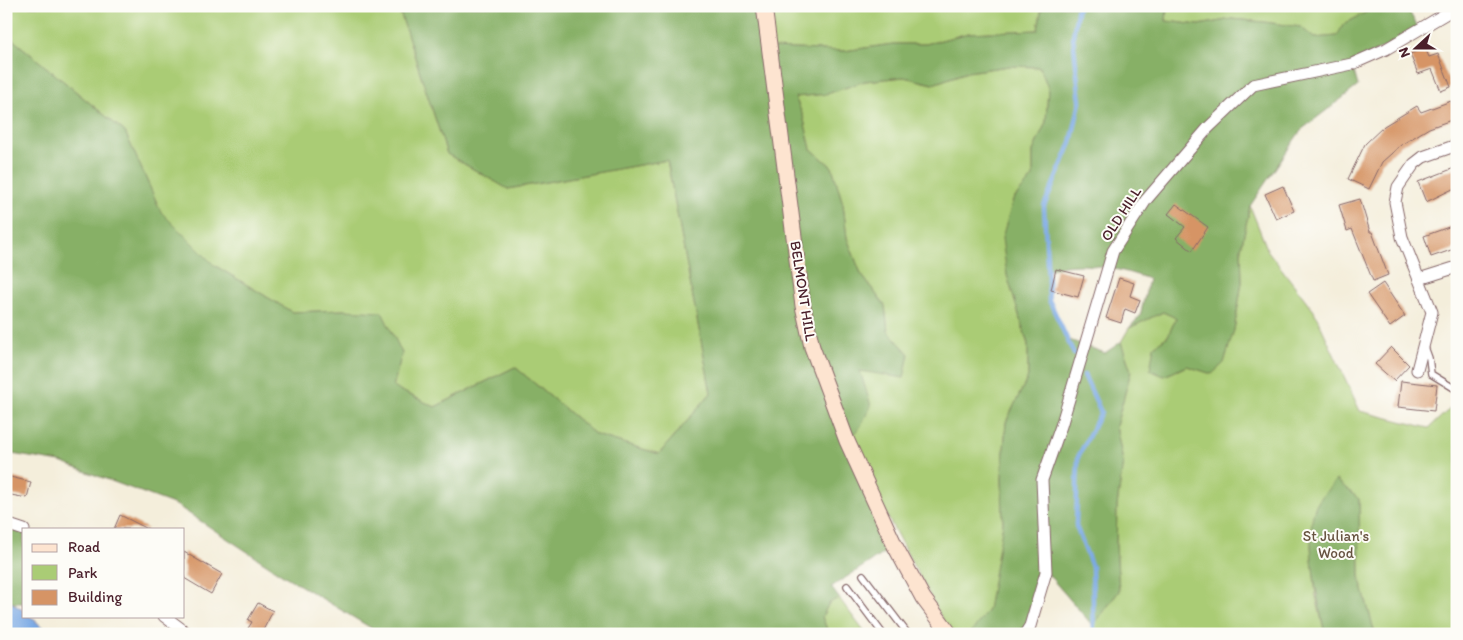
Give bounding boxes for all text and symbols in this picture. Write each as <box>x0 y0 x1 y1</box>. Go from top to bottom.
north arrow <box>1390 22 1440 72</box>
text: N <box>1395 45 1414 60</box>
street label: OLD HILL <box>1097 183 1145 244</box>
street label: BELMONT HILL <box>786 240 820 343</box>
park label: St Julian's Wood <box>1303 527 1370 562</box>
legend <box>22 528 185 618</box>
text: Road <box>68 538 101 556</box>
text: Park <box>68 564 98 582</box>
text: Building <box>68 588 122 606</box>

